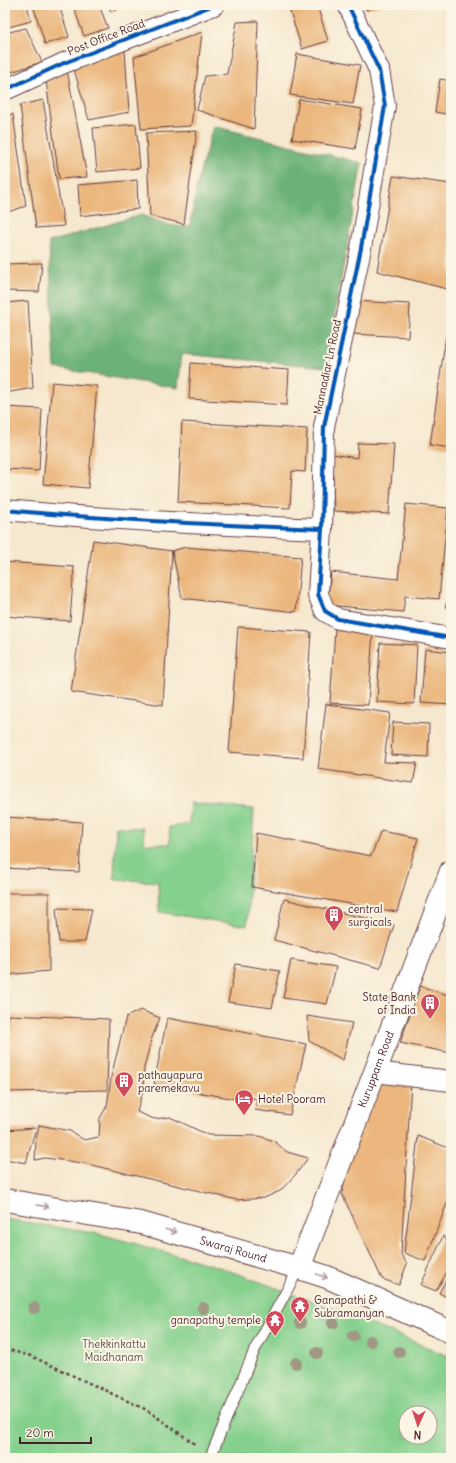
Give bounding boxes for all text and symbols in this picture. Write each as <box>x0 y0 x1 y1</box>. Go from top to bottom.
street label: Post Office Road <box>65 16 147 58</box>
street label: Mannadiar Ln Road <box>310 317 344 416</box>
place label: central surgicals <box>348 902 392 929</box>
building icon: central surgicals <box>323 904 345 932</box>
place label: State Bank of India <box>362 990 416 1017</box>
building icon: State Bank of India <box>419 992 441 1020</box>
street label: Kuruppam Road <box>355 1029 397 1110</box>
place label: pathayapura paremekavu <box>138 1068 203 1095</box>
building icon: pathayapura paremekavu <box>113 1070 135 1098</box>
hotel icon: Hotel Pooram <box>233 1088 255 1116</box>
place label: Hotel Pooram <box>258 1092 326 1106</box>
one-way arrow <box>37 1202 50 1210</box>
one-way arrow <box>164 1228 177 1235</box>
street label: Swaraj Round <box>198 1233 269 1266</box>
one-way arrow <box>316 1273 329 1280</box>
place label: Ganapathi & Subramanyan <box>314 1293 384 1320</box>
temple icon: Ganapathi & Subramanyan <box>289 1295 311 1323</box>
temple icon: ganapathy temple <box>264 1309 286 1337</box>
place label: ganapathy temple <box>171 1313 261 1327</box>
park label: Thekkinkattu Maidhanam <box>82 1337 146 1364</box>
north arrow <box>398 1405 438 1445</box>
scale bar <box>20 1419 91 1445</box>
text: 20 m <box>26 1425 54 1440</box>
text: N <box>413 1428 422 1442</box>

